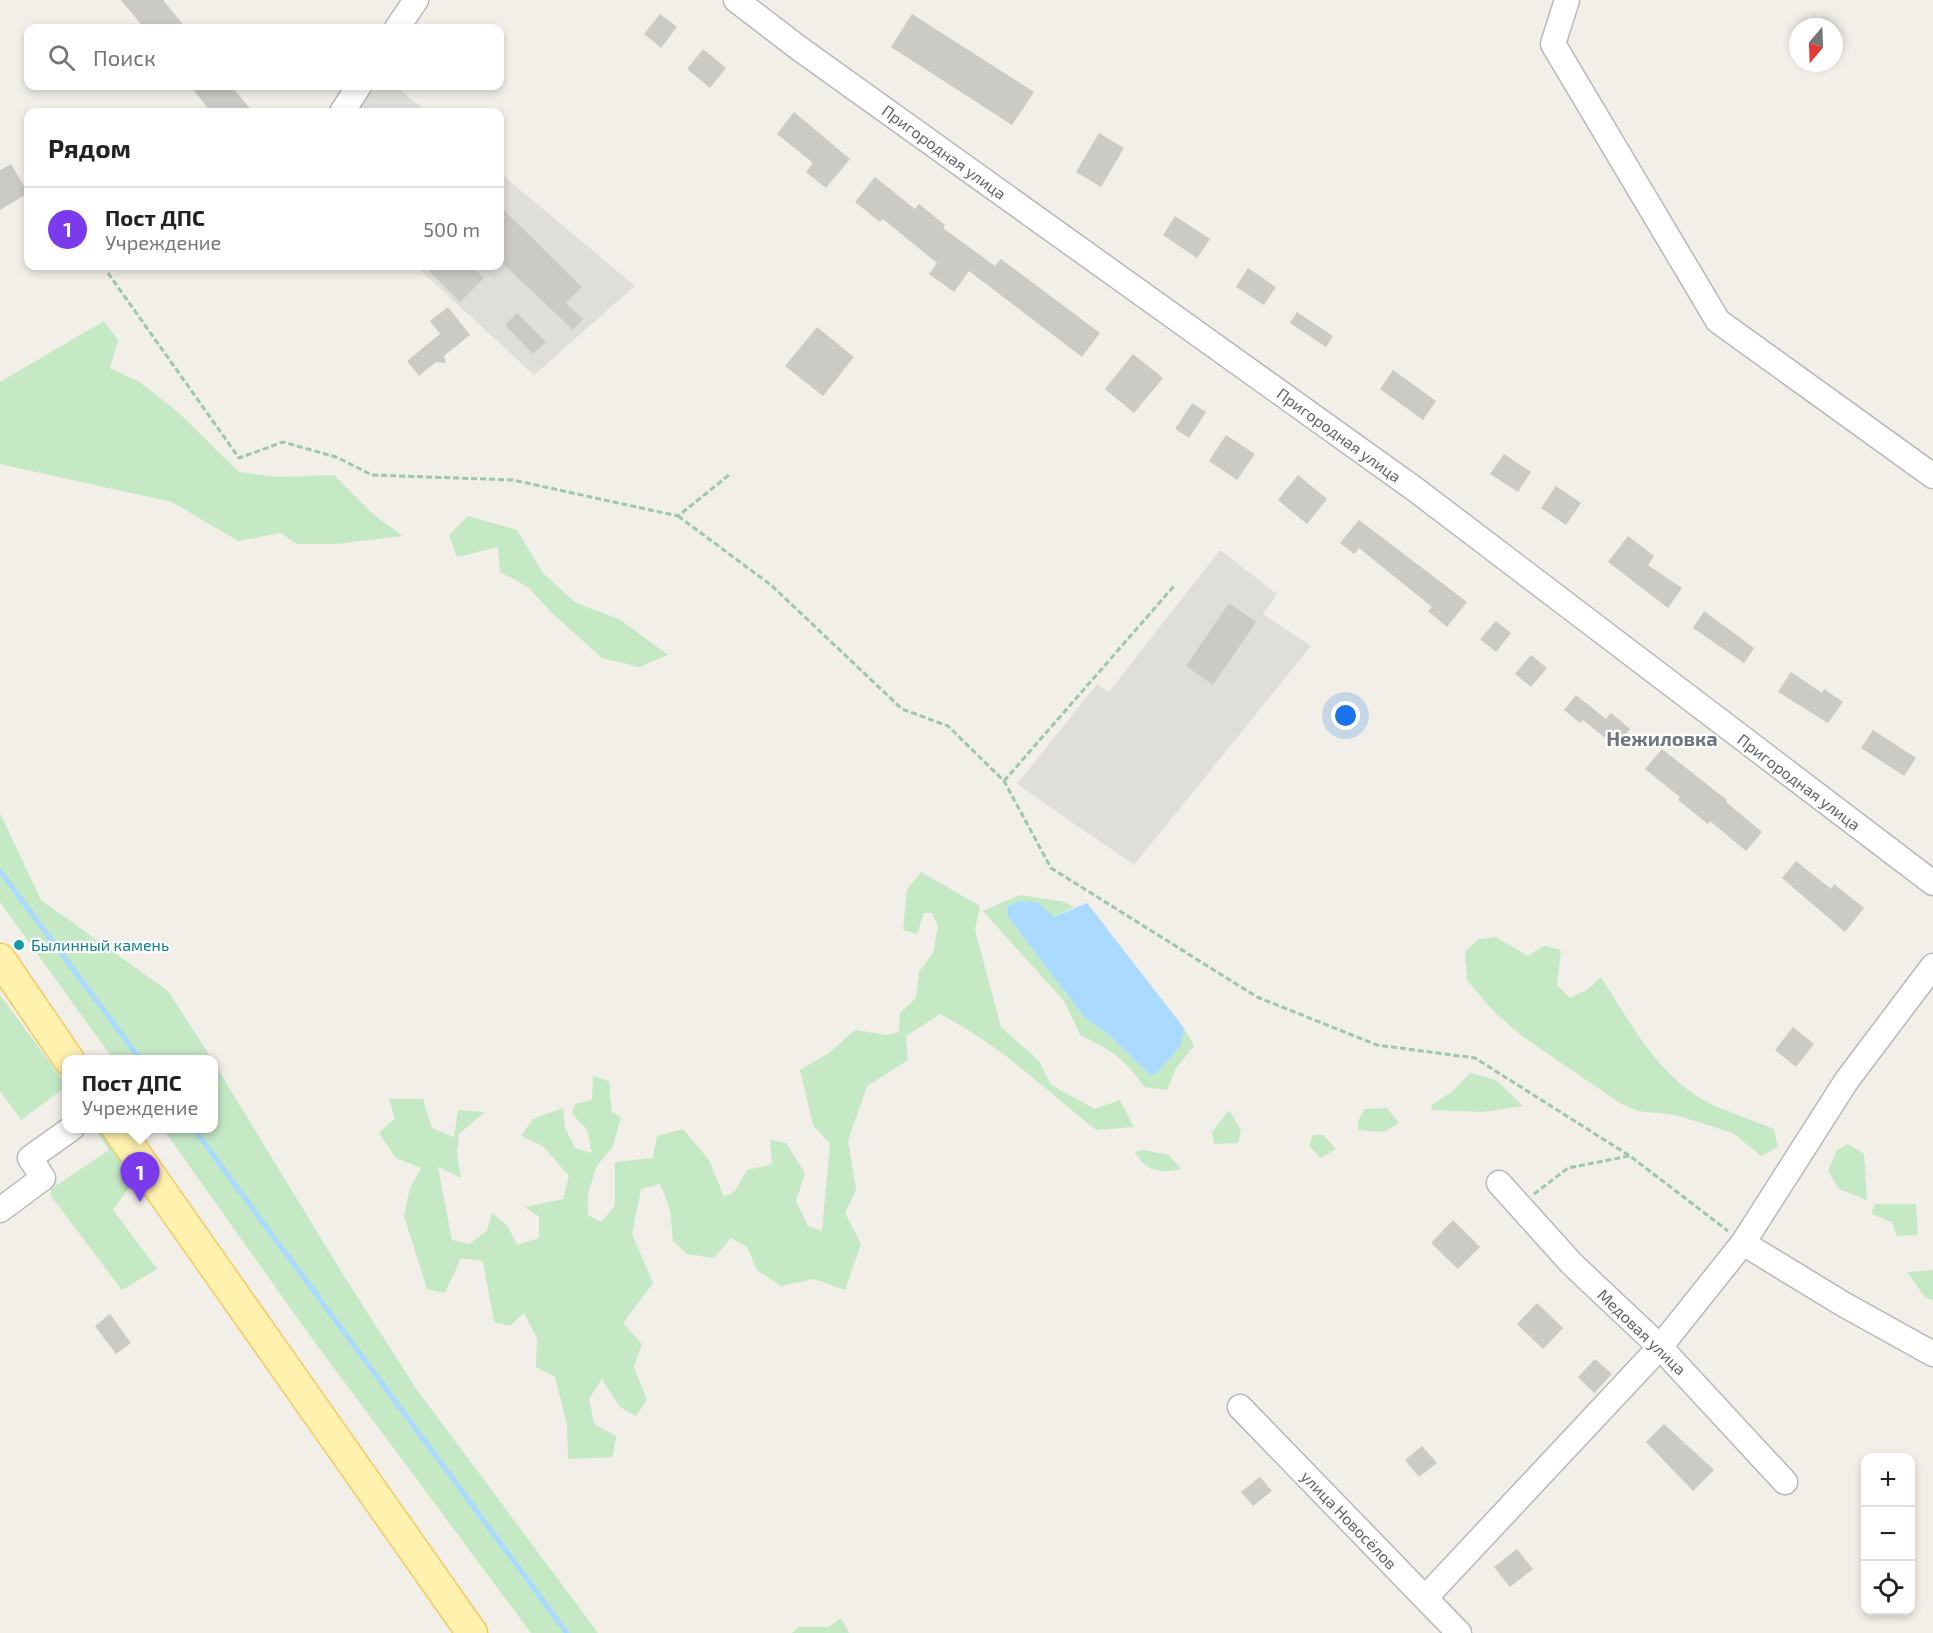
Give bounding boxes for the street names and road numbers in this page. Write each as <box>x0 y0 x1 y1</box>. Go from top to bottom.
street label: Пригородная улица <box>878 100 1010 204</box>
street label: Пригородная улица <box>1273 383 1405 487</box>
street label: Пригородная улица <box>1734 729 1864 835</box>
street label: Медовая улица <box>1593 1285 1691 1379</box>
street label: улица Новосёлов <box>1297 1466 1401 1574</box>

